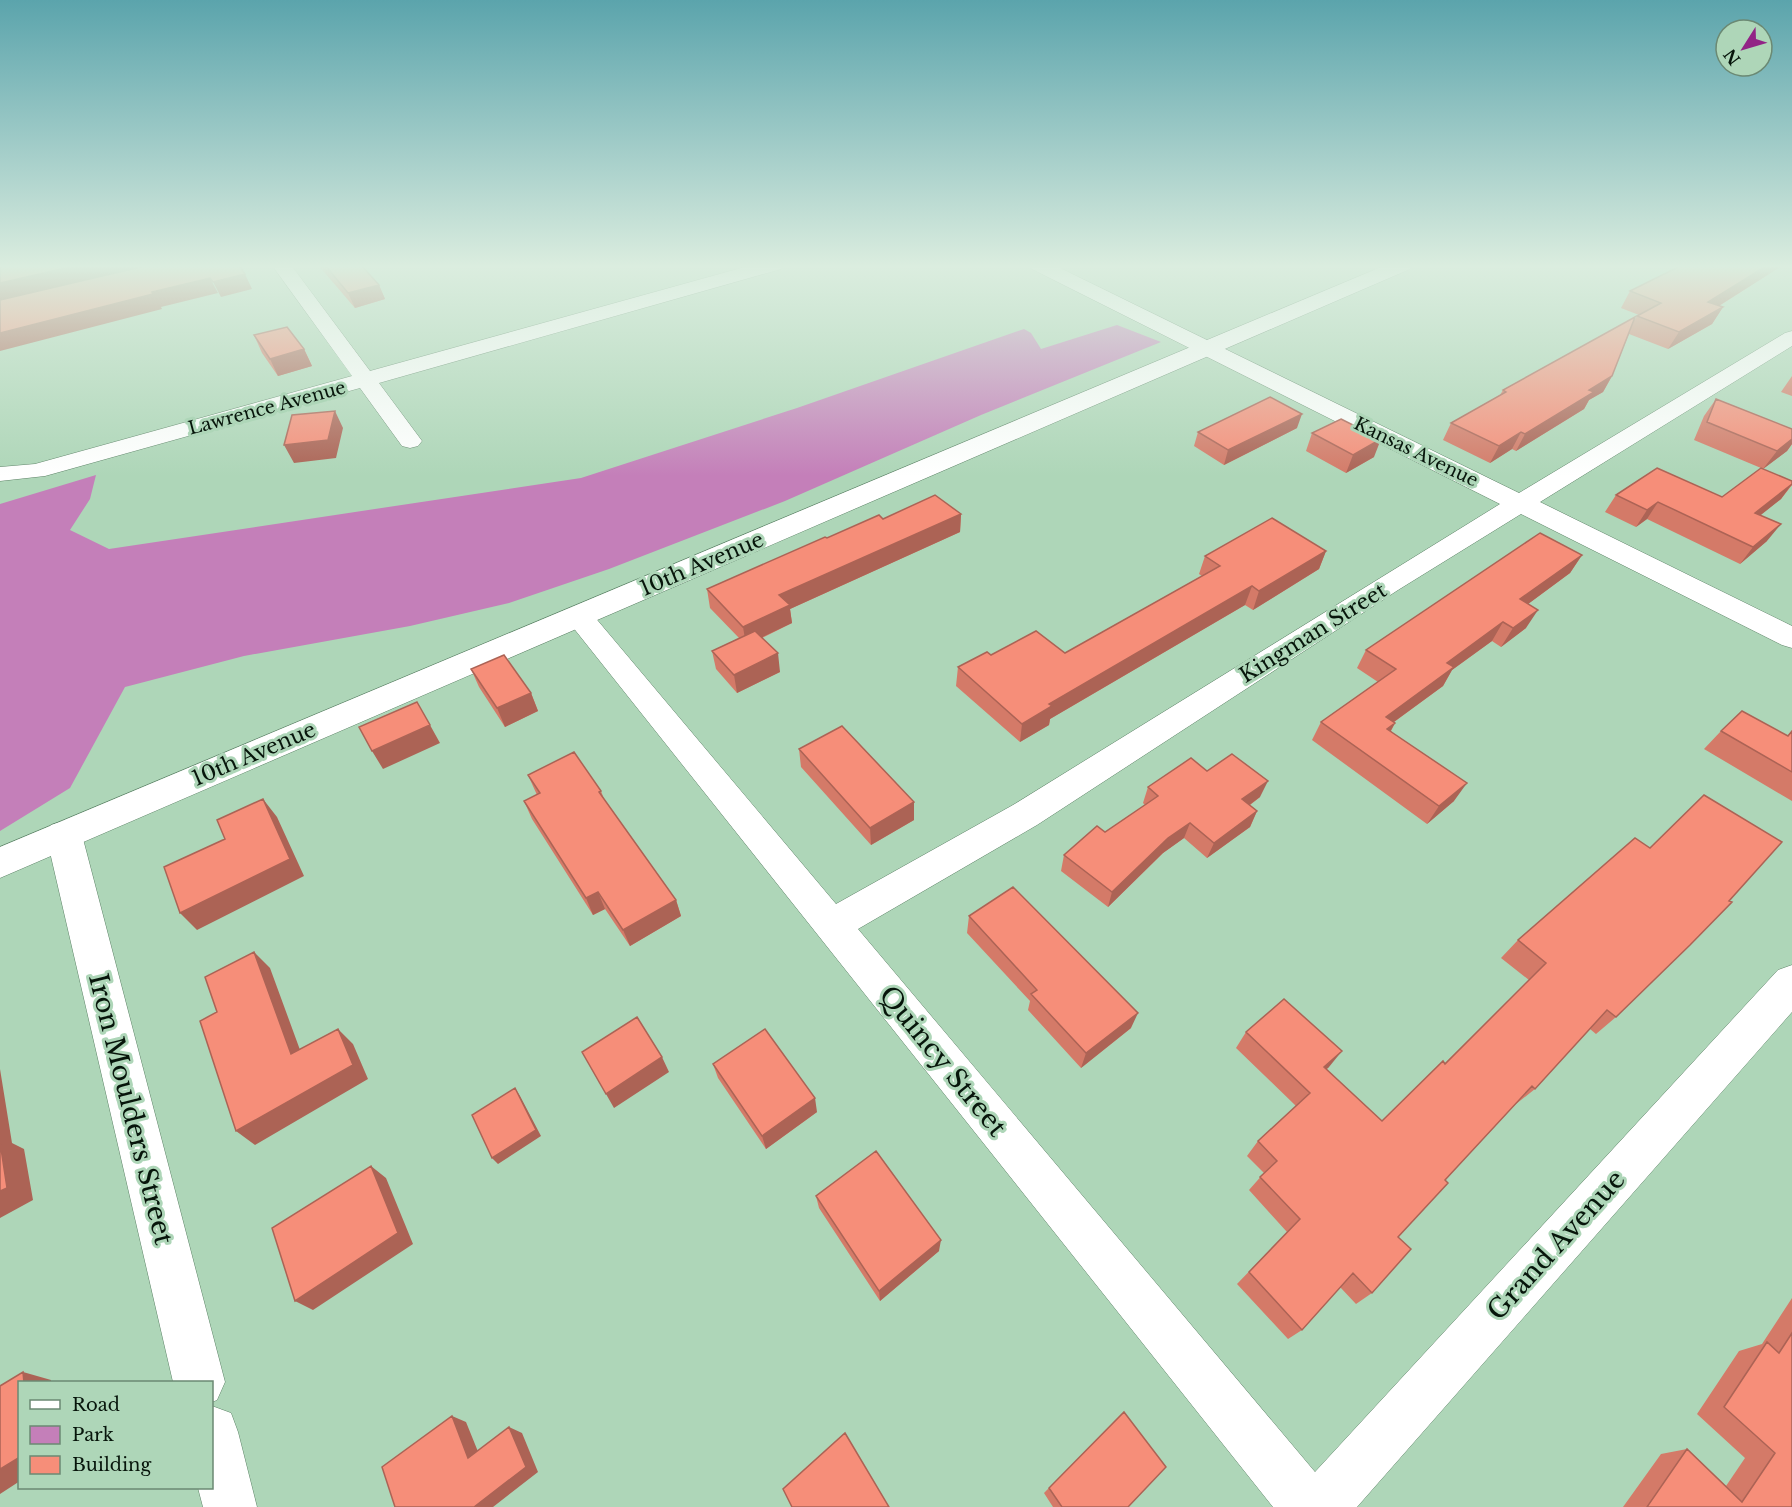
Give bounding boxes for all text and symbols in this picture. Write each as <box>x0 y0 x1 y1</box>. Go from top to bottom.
north arrow <box>1714 18 1774 78</box>
text: N <box>1720 45 1745 69</box>
street label: Lawrence Avenue <box>186 376 348 440</box>
street label: Kansas Avenue <box>1350 412 1482 492</box>
street label: 10th Avenue <box>636 526 768 602</box>
street label: Kingman Street <box>1235 577 1391 689</box>
street label: 10th Avenue <box>188 716 320 792</box>
street label: Iron Moulders Street <box>82 970 180 1248</box>
street label: Quincy Street <box>873 979 1014 1143</box>
street label: Grand Avenue <box>1480 1164 1632 1326</box>
legend <box>18 1381 213 1489</box>
text: Road <box>72 1394 120 1416</box>
text: Park <box>72 1424 114 1446</box>
text: Building <box>72 1454 151 1476</box>

